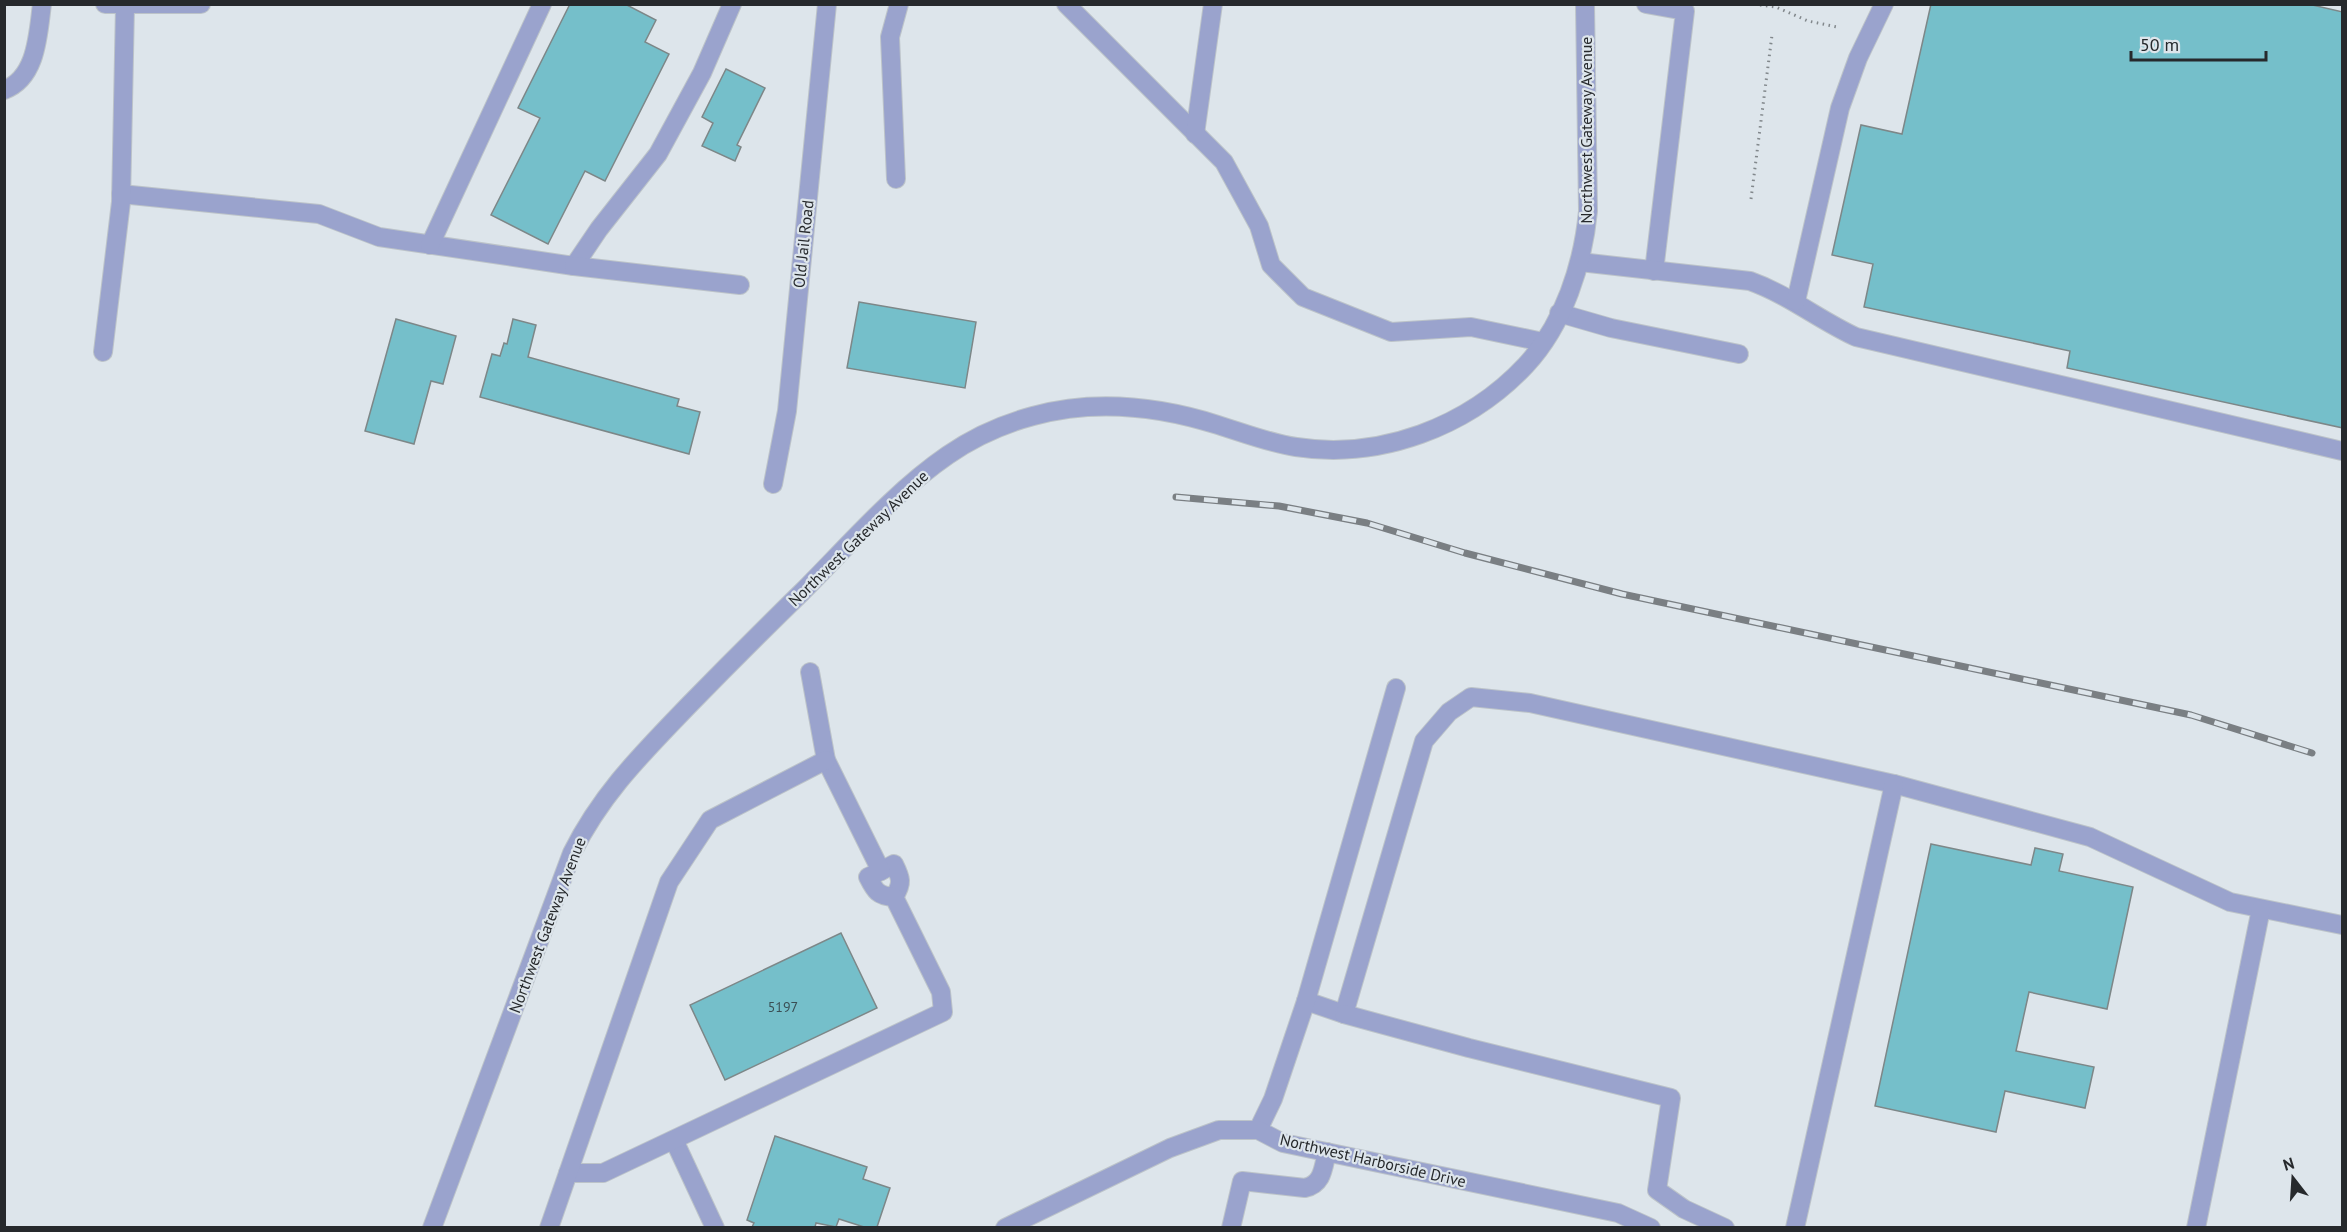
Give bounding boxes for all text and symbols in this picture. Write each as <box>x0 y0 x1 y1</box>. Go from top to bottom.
scale bar <box>2131 24 2266 62</box>
text: 50 m <box>2140 33 2179 56</box>
street label: Northwest Gateway Avenue <box>1576 37 1596 223</box>
street label: Old Jail Road <box>788 199 818 289</box>
street label: Northwest Gateway Avenue <box>784 466 932 610</box>
street label: Northwest Gateway Avenue <box>504 834 590 1016</box>
house number: 5197 <box>768 998 798 1016</box>
street label: Northwest Harborside Drive <box>1278 1129 1468 1191</box>
north arrow <box>2263 1148 2323 1208</box>
text: N <box>2281 1153 2297 1175</box>

